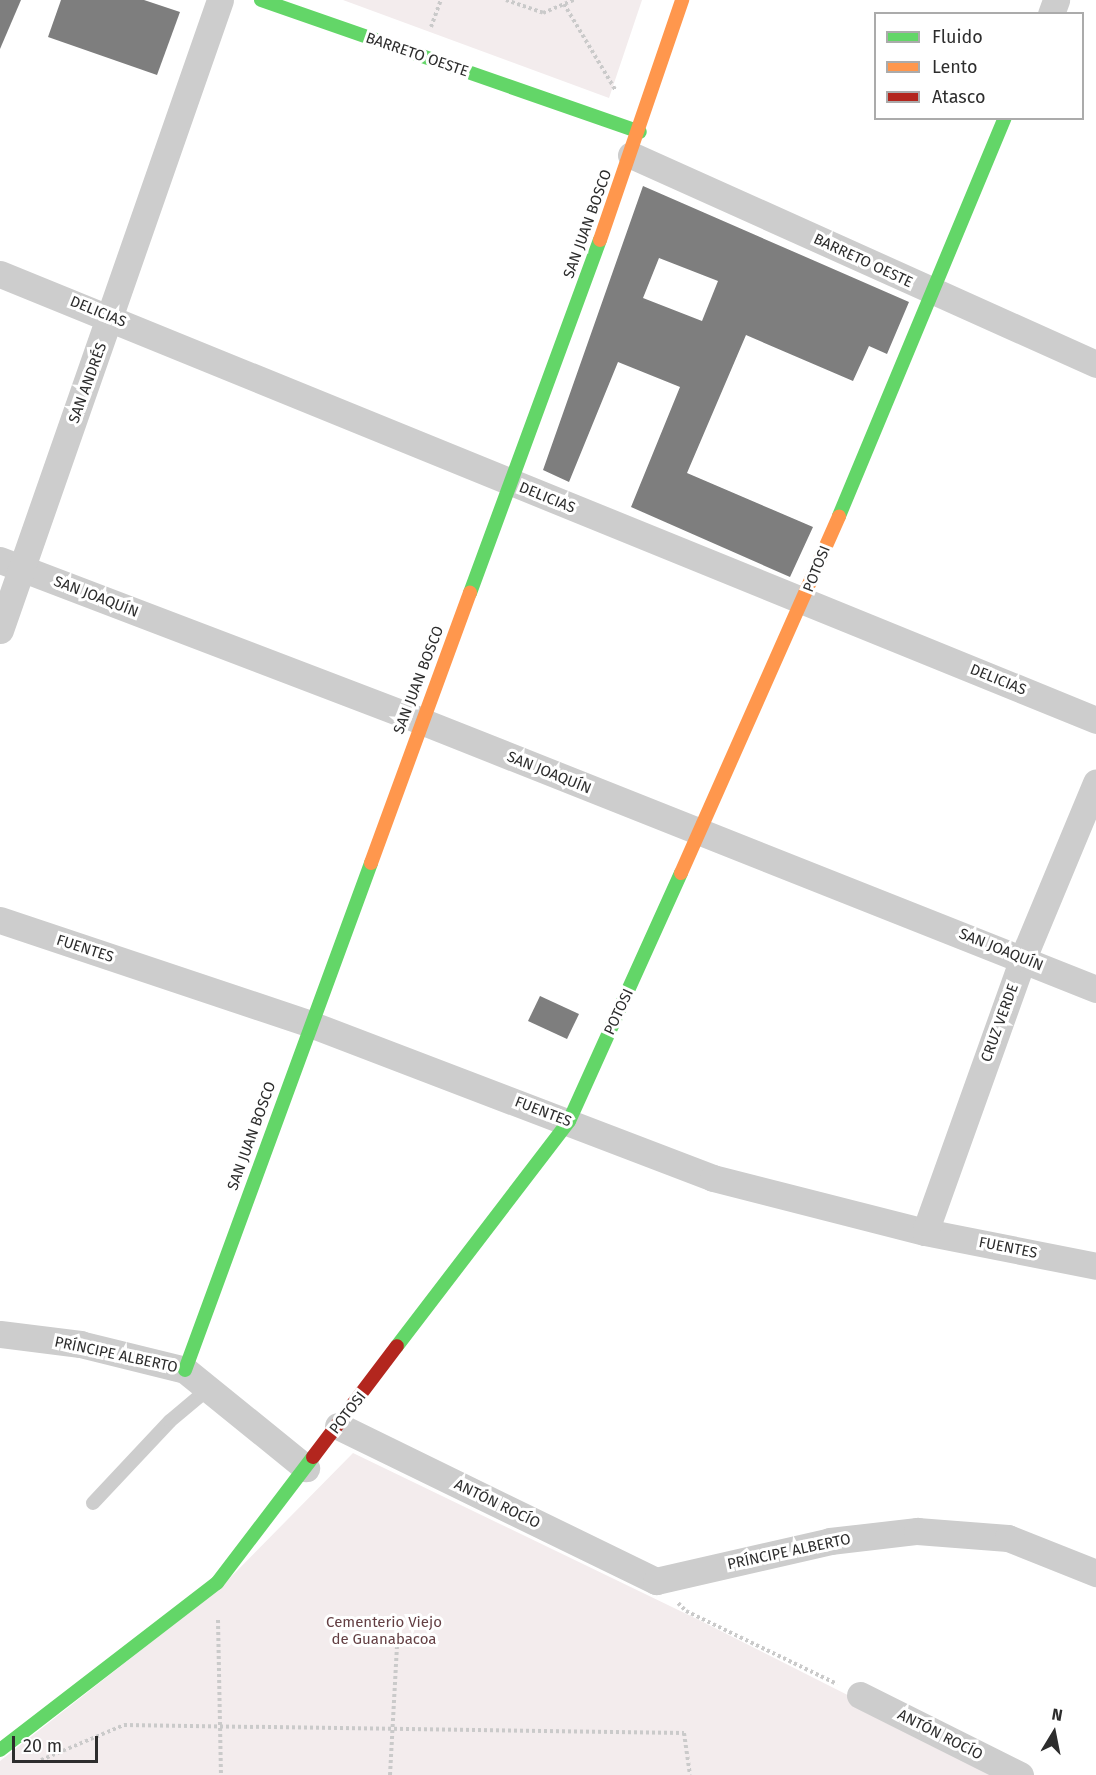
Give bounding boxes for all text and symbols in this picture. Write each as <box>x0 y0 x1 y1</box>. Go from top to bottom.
legend <box>874 12 1084 120</box>
text: Fluido <box>932 26 983 48</box>
street label: BARRETO OESTE <box>363 29 471 81</box>
text: Lento <box>932 56 978 78</box>
text: Atasco <box>932 86 985 108</box>
street label: SAN JUAN BOSCO <box>560 167 616 281</box>
street label: BARRETO OESTE <box>811 230 915 292</box>
street label: DELICIAS <box>67 293 129 331</box>
street label: SAN ANDRÉS <box>65 340 111 426</box>
street label: DELICIAS <box>516 479 578 517</box>
street label: POTOSI <box>800 543 834 595</box>
street label: SAN JOAQUÍN <box>51 573 141 621</box>
street label: SAN JUAN BOSCO <box>390 623 448 737</box>
street label: DELICIAS <box>967 661 1029 699</box>
street label: SAN JOAQUÍN <box>504 748 594 798</box>
street label: SAN JOAQUÍN <box>956 925 1046 975</box>
street label: FUENTES <box>54 931 116 967</box>
street label: CRUZ VERDE <box>978 981 1022 1065</box>
street label: POTOSI <box>601 986 637 1038</box>
street label: SAN JUAN BOSCO <box>224 1079 280 1193</box>
street label: FUENTES <box>512 1093 574 1131</box>
street label: FUENTES <box>977 1234 1039 1262</box>
street label: PRÍNCIPE ALBERTO <box>53 1333 179 1377</box>
street label: POTOSI <box>326 1388 370 1438</box>
street label: ANTÓN ROCÍO <box>451 1475 543 1533</box>
street label: PRÍNCIPE ALBERTO <box>726 1530 852 1574</box>
park label: Cementerio Viejo de Guanabacoa <box>326 1613 442 1648</box>
north arrow <box>1024 1703 1084 1763</box>
text: N <box>1050 1705 1064 1725</box>
street label: ANTÓN ROCÍO <box>894 1706 986 1764</box>
scale bar <box>15 1724 100 1762</box>
text: 20 m <box>23 1735 62 1757</box>

